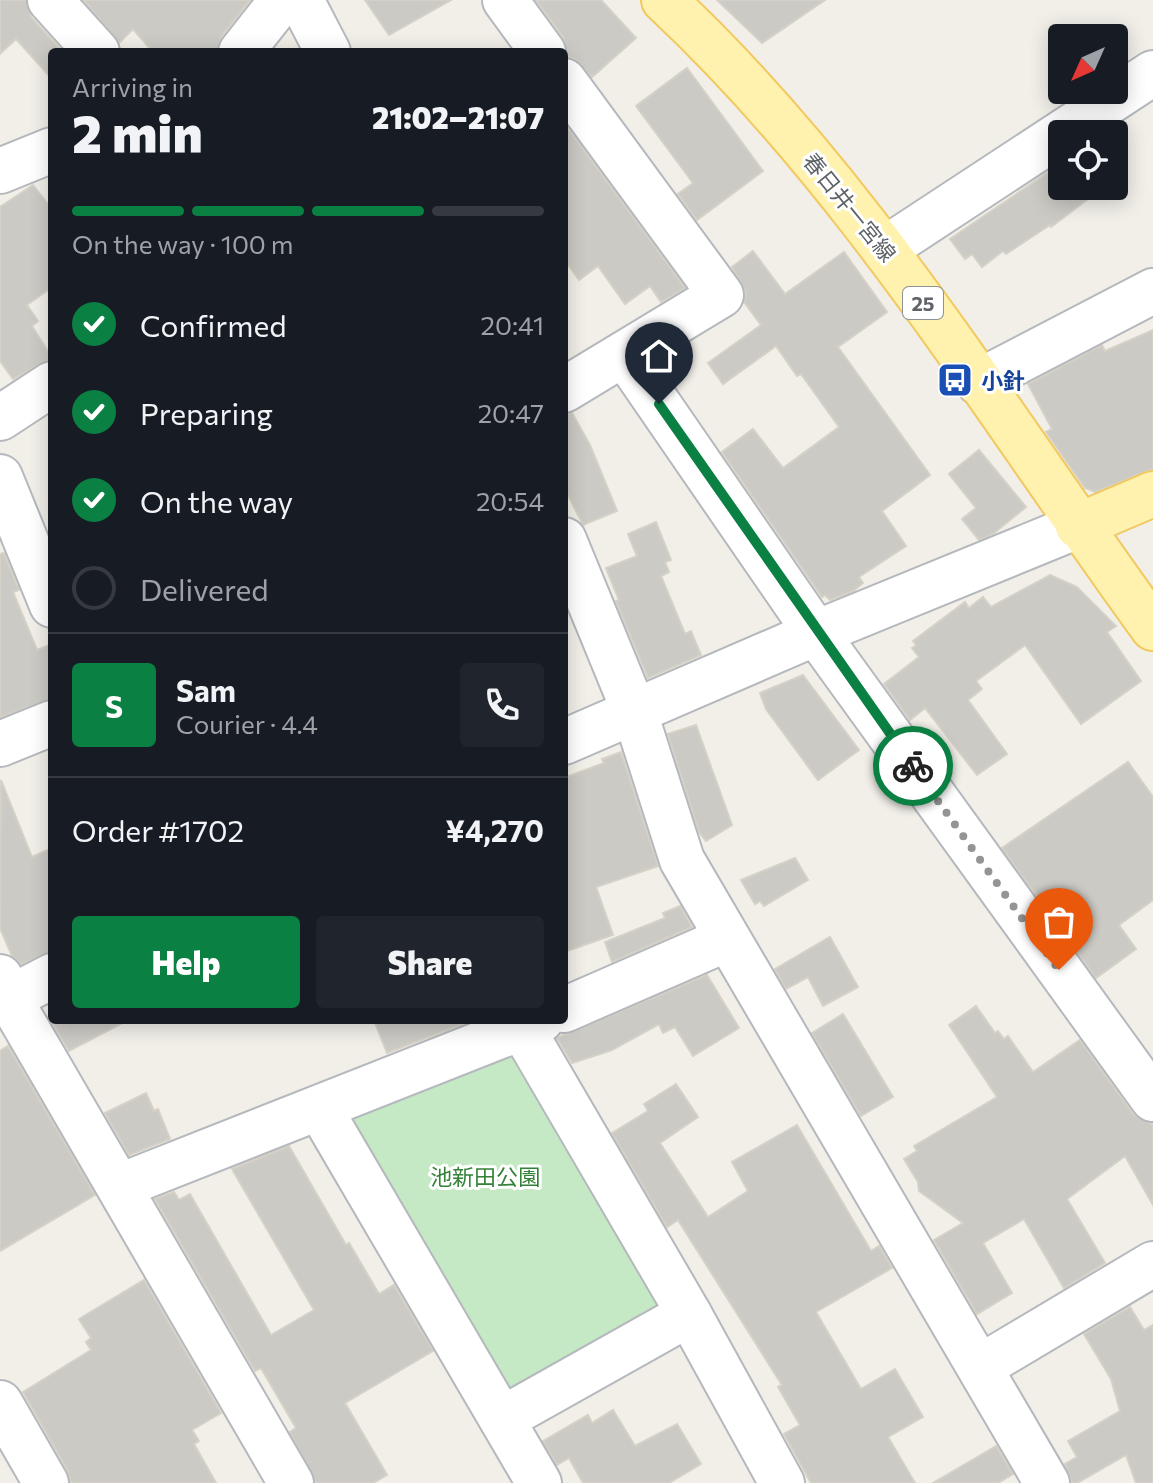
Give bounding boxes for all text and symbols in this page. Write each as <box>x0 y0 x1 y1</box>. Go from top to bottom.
north arrow <box>1048 24 1128 104</box>
map controls <box>1048 24 1128 200</box>
text: Arriving in <box>72 71 193 102</box>
text: 21:02–21:07 <box>372 98 544 135</box>
text: 2 min <box>72 100 203 164</box>
button: locate <box>1048 120 1128 200</box>
street label: 春日井一宮線 <box>798 147 902 267</box>
text: On the way · 100 m <box>72 228 294 259</box>
road number: 25 <box>903 287 943 319</box>
icon: check <box>72 302 116 346</box>
text: Confirmed <box>140 306 287 343</box>
text: 20:41 <box>481 309 544 340</box>
pin <box>625 322 693 404</box>
icon: home <box>637 334 681 378</box>
bus stop icon: 小針 <box>936 361 974 399</box>
place label: 小針 <box>981 367 1025 394</box>
icon: check <box>72 390 116 434</box>
text: Preparing <box>140 394 273 431</box>
text: 20:47 <box>478 397 544 428</box>
icon: check <box>72 478 116 522</box>
text: On the way <box>140 482 293 519</box>
text: 20:54 <box>476 485 544 516</box>
text: Delivered <box>140 570 269 607</box>
button: phone <box>460 663 544 747</box>
text: Sam <box>176 671 236 708</box>
text: S <box>105 687 123 724</box>
text: Courier · 4.4 <box>176 708 318 739</box>
courier <box>873 726 953 806</box>
icon: bike <box>891 744 935 788</box>
text: Order #1702 <box>72 811 244 848</box>
text: ¥4,270 <box>446 811 544 848</box>
pin <box>1025 888 1093 970</box>
icon: bag <box>1037 900 1081 944</box>
button: Help <box>72 916 300 1008</box>
button: Share <box>316 916 544 1008</box>
park label: 池新田公園 <box>430 1163 540 1190</box>

